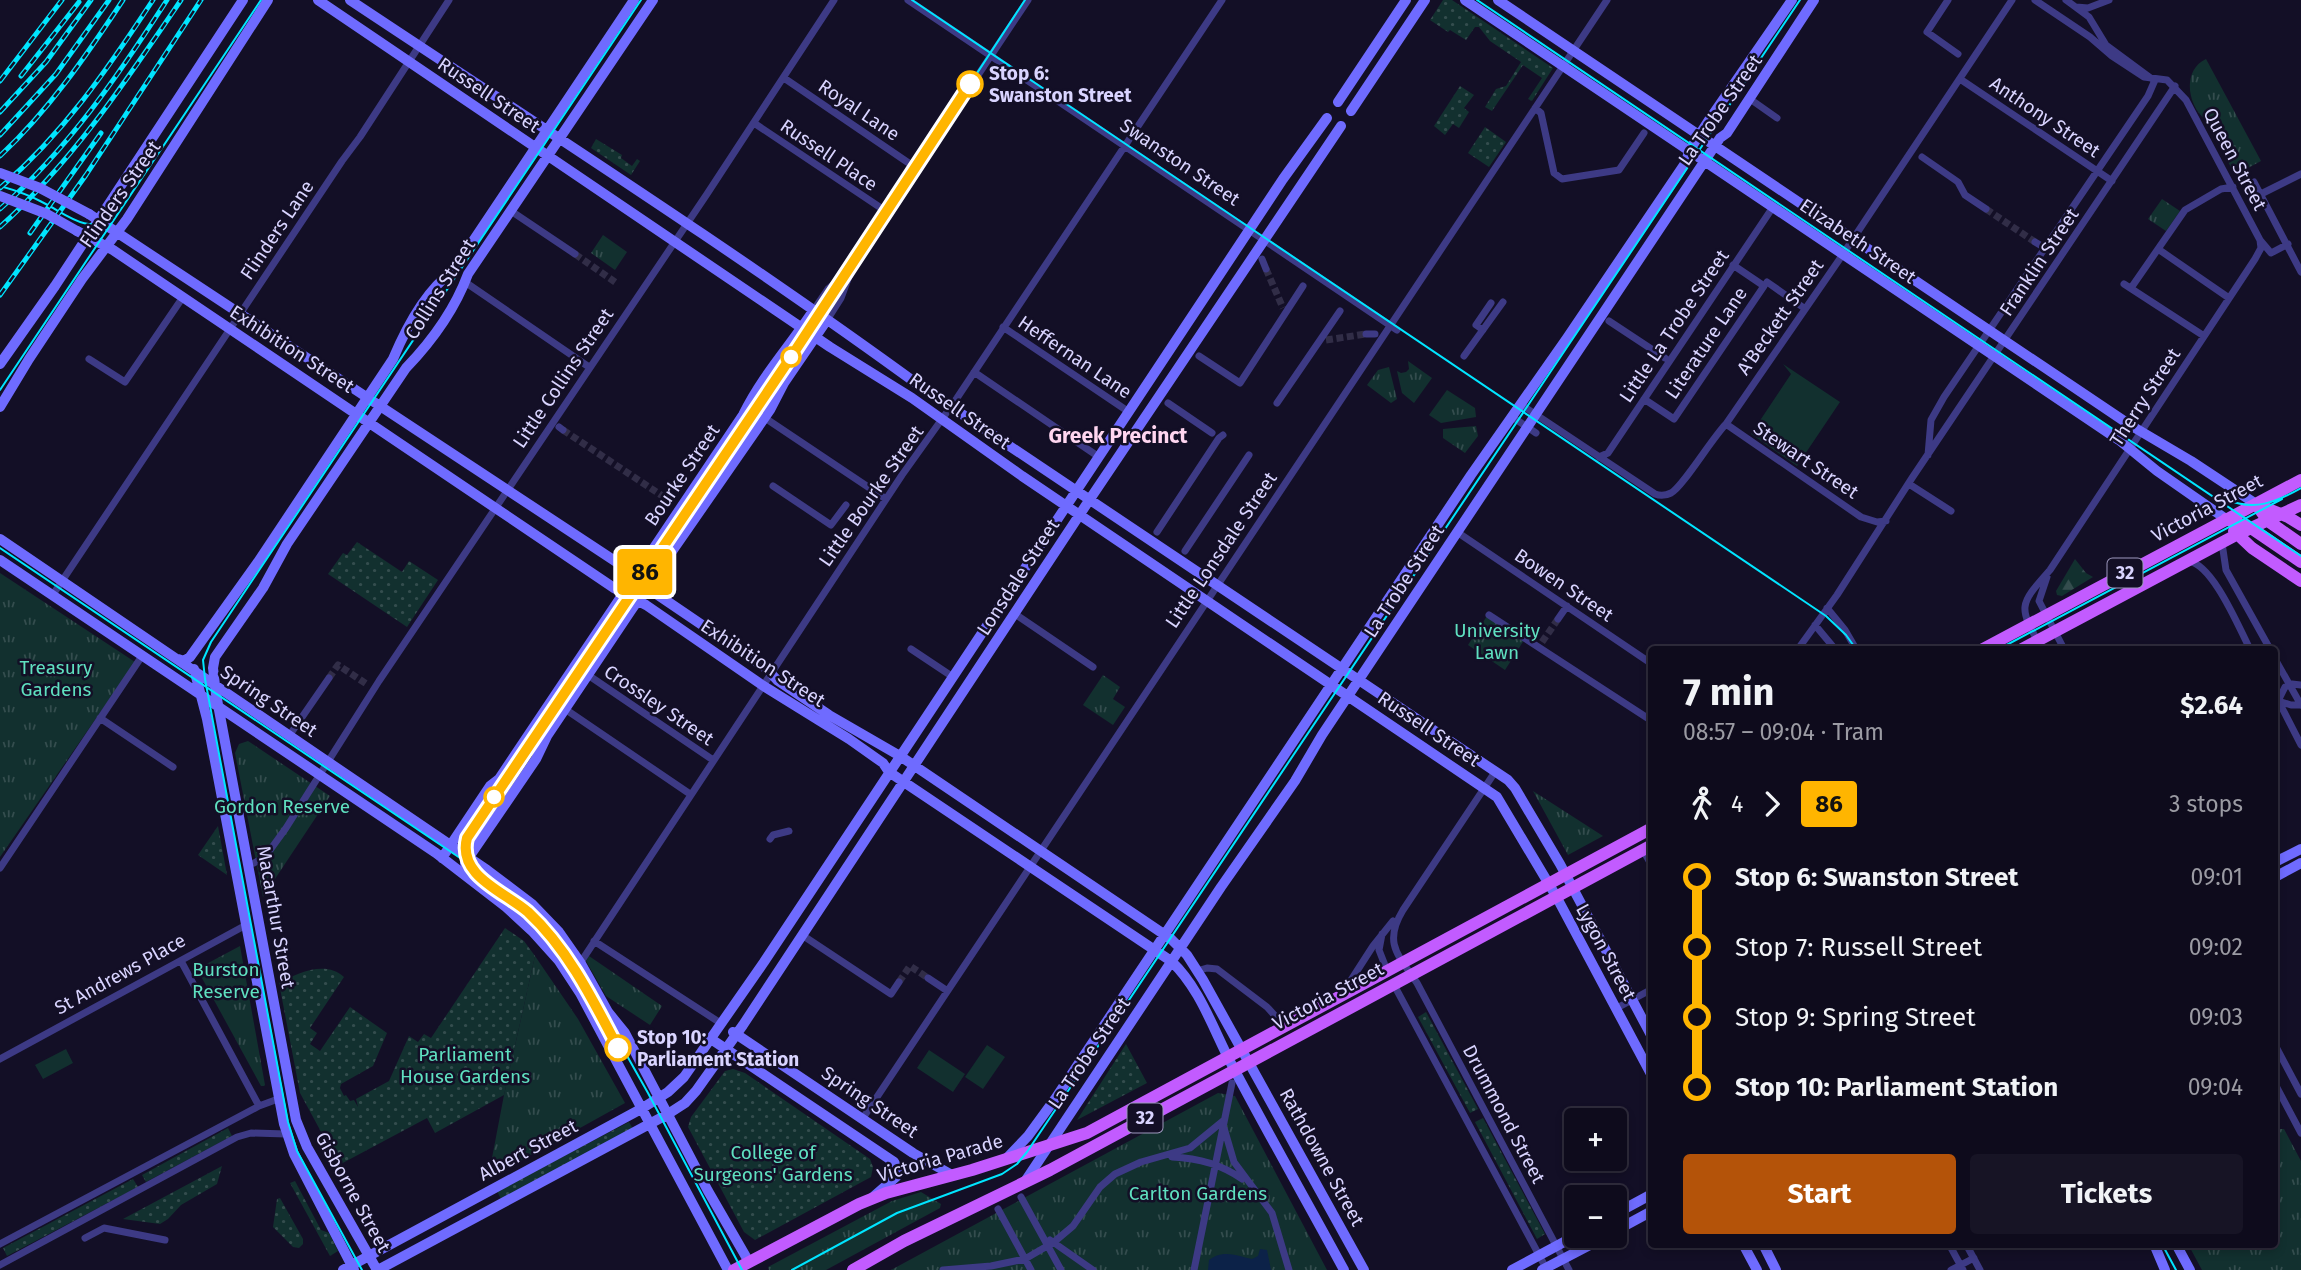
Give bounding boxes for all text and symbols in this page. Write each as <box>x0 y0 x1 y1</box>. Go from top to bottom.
street label: La Trobe Street <box>1673 50 1767 170</box>
street label: Russell Street <box>434 52 545 138</box>
place label: Stop 6: Swanston Street <box>989 62 1132 107</box>
marker: Stop 6: Swanston Street <box>957 71 983 97</box>
street label: Anthony Street <box>1985 72 2105 162</box>
street label: Royal Lane <box>814 74 904 146</box>
street label: Queen Street <box>2198 104 2272 214</box>
street label: Swanston Street <box>1116 113 1244 211</box>
street label: Russell Place <box>776 114 882 196</box>
street label: Flinders Street <box>75 136 165 252</box>
street label: Flinders Lane <box>235 176 319 284</box>
street label: Elizabeth Street <box>1795 194 1921 289</box>
street label: Franklin Street <box>1994 204 2084 320</box>
street label: Collins Street <box>400 234 480 344</box>
street label: Little La Trobe Street <box>1614 245 1734 407</box>
street label: A'Beckett Street <box>1732 255 1828 379</box>
street label: Literature Lane <box>1660 283 1752 403</box>
street label: Exhibition Street <box>226 300 359 398</box>
street label: Little Collins Street <box>508 304 618 452</box>
street label: Heffernan Lane <box>1014 310 1136 404</box>
street label: Therry Street <box>2105 344 2185 450</box>
unlabelled marker <box>781 347 801 367</box>
street label: Russell Street <box>905 368 1015 454</box>
street label: Stewart Street <box>1749 416 1863 504</box>
street label: Bourke Street <box>640 420 724 530</box>
street label: Little Bourke Street <box>814 421 928 571</box>
district label: Greek Precinct <box>1049 423 1188 449</box>
street label: Little Lonsdale Street <box>1160 468 1282 632</box>
street label: Victoria Street <box>2148 469 2267 547</box>
street label: Lonsdale Street <box>972 514 1064 639</box>
street label: La Trobe Street <box>1359 520 1449 642</box>
street label: Bowen Street <box>1510 543 1618 627</box>
line badge: 86 <box>614 549 676 595</box>
text: 86 <box>631 558 659 586</box>
road number: 32 <box>2108 558 2142 588</box>
street label: Exhibition Street <box>697 614 830 712</box>
park label: University Lawn <box>1454 619 1541 664</box>
park label: Treasury Gardens <box>20 656 93 701</box>
street label: Spring Street <box>216 660 322 742</box>
street label: Crossley Street <box>600 660 718 750</box>
text: 7 min <box>1683 669 1775 715</box>
street label: Russell Street <box>1374 686 1485 772</box>
text: $2.64 <box>2180 690 2243 721</box>
text: 08:57 – 09:04 · Tram <box>1683 718 1884 746</box>
icon: walk <box>1683 785 1721 823</box>
icon: forward <box>1753 785 1791 823</box>
unlabelled marker <box>484 787 504 807</box>
text: 4 <box>1731 790 1743 818</box>
text: 86 <box>1815 790 1843 818</box>
text: 3 stops <box>2169 790 2243 818</box>
park label: Gordon Reserve <box>214 795 350 818</box>
street label: Macarthur Street <box>252 844 300 990</box>
text: Stop 6: Swanston Street <box>1735 862 2018 893</box>
text: 09:01 <box>2191 863 2243 891</box>
street label: Lygon Street <box>1571 900 1641 1004</box>
street label: St Andrews Place <box>51 929 189 1019</box>
text: Stop 7: Russell Street <box>1735 932 1982 963</box>
text: 09:02 <box>2189 933 2243 961</box>
street label: Victoria Street <box>1269 957 1388 1035</box>
park label: Burston Reserve <box>192 958 260 1003</box>
street label: La Trobe Street <box>1043 993 1135 1113</box>
text: Stop 9: Spring Street <box>1735 1002 1976 1033</box>
text: 09:03 <box>2189 1003 2243 1031</box>
place label: Stop 10: Parliament Station <box>637 1026 799 1071</box>
marker: Stop 10: Parliament Station <box>605 1035 631 1061</box>
street label: Drummond Street <box>1458 1041 1550 1187</box>
park label: Parliament House Gardens <box>400 1043 530 1088</box>
street label: Spring Street <box>817 1061 923 1143</box>
text: Stop 10: Parliament Station <box>1735 1072 2058 1103</box>
text: 09:04 <box>2188 1073 2243 1101</box>
street label: Rathdowne Street <box>1275 1084 1369 1230</box>
road number: 32 <box>1128 1104 1162 1133</box>
map controls <box>1564 1108 1627 1248</box>
button: + <box>1564 1108 1627 1171</box>
street label: Albert Street <box>475 1114 582 1186</box>
street label: Gisborne Street <box>310 1128 396 1256</box>
street label: Victoria Parade <box>874 1129 1006 1187</box>
park label: College of Surgeons' Gardens <box>693 1141 853 1186</box>
button: Start <box>1683 1154 1956 1234</box>
button: Tickets <box>1970 1154 2243 1234</box>
park label: Carlton Gardens <box>1129 1182 1267 1205</box>
button: − <box>1564 1185 1627 1248</box>

